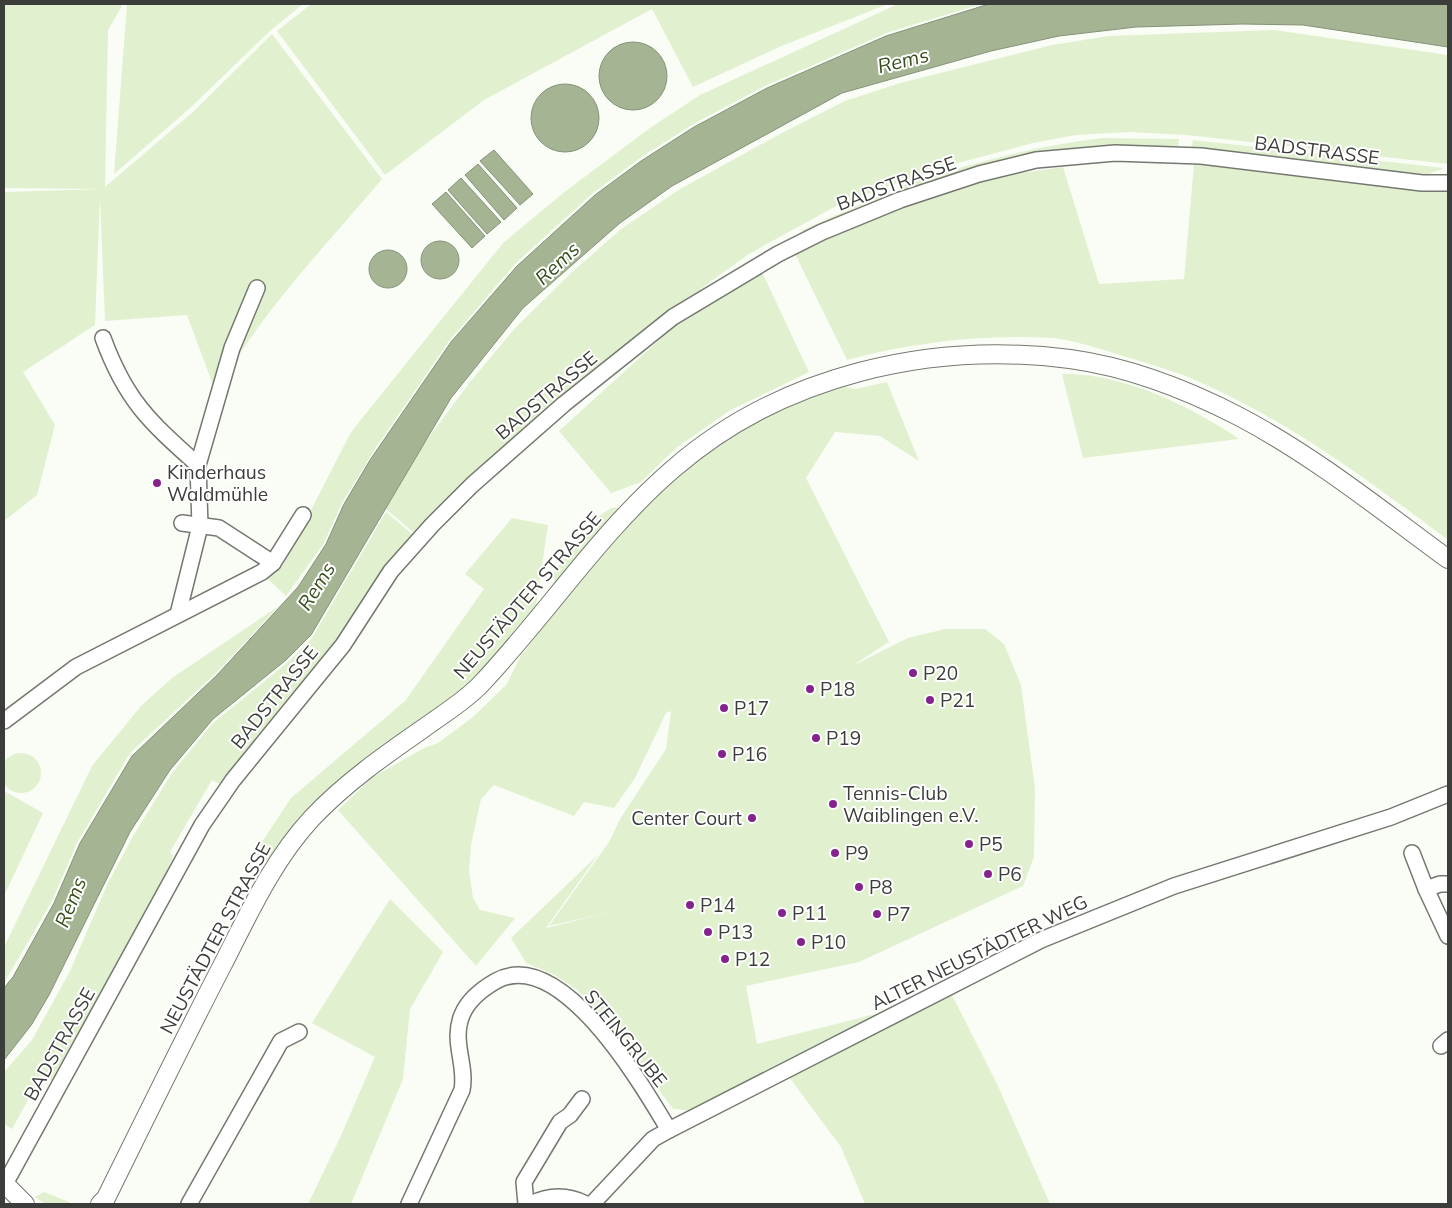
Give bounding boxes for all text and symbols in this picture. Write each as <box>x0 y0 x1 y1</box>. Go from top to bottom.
water label: Rems <box>875 42 931 78</box>
street label: BADSTRASSE <box>1253 130 1381 170</box>
street label: BADSTRASSE <box>833 150 959 216</box>
water label: Rems <box>529 236 585 290</box>
street label: BADSTRASSE <box>490 345 602 445</box>
place label: Kinderhaus Waldmühle <box>167 460 268 506</box>
marker: Kinderhaus Waldmühle <box>151 477 163 489</box>
street label: NEUSTÄDTER STRASSE <box>448 507 606 683</box>
water label: Rems <box>292 557 340 615</box>
street label: BADSTRASSE <box>225 641 323 753</box>
place label: P20 <box>923 661 958 685</box>
marker: P20 <box>907 667 919 679</box>
place label: P18 <box>820 677 855 701</box>
marker: P18 <box>804 683 816 695</box>
place label: P21 <box>940 688 975 712</box>
marker: P21 <box>924 694 936 706</box>
place label: P17 <box>734 696 769 720</box>
marker: P17 <box>718 702 730 714</box>
place label: P19 <box>826 726 861 750</box>
marker: P19 <box>810 732 822 744</box>
place label: P16 <box>732 742 767 766</box>
marker: P16 <box>716 748 728 760</box>
place label: Tennis-Club Waiblingen e.V. <box>843 781 979 827</box>
marker: Tennis-Club Waiblingen e.V. <box>827 798 839 810</box>
place label: Center Court <box>631 806 742 830</box>
marker: Center Court <box>746 812 758 824</box>
place label: P5 <box>979 832 1003 856</box>
street label: NEUSTÄDTER STRASSE <box>154 838 276 1038</box>
marker: P5 <box>963 838 975 850</box>
place label: P9 <box>845 841 869 865</box>
marker: P9 <box>829 847 841 859</box>
place label: P6 <box>998 862 1022 886</box>
marker: P6 <box>982 868 994 880</box>
water label: Rems <box>49 873 91 931</box>
place label: P8 <box>869 875 893 899</box>
marker: P8 <box>853 881 865 893</box>
street label: ALTER NEUSTÄDTER WEG <box>867 889 1091 1015</box>
place label: P14 <box>700 893 735 917</box>
marker: P14 <box>684 899 696 911</box>
place label: P11 <box>792 901 827 925</box>
place label: P7 <box>887 902 911 926</box>
marker: P11 <box>776 907 788 919</box>
marker: P7 <box>871 908 883 920</box>
place label: P13 <box>718 920 753 944</box>
marker: P13 <box>702 926 714 938</box>
place label: P10 <box>811 930 846 954</box>
marker: P10 <box>795 936 807 948</box>
place label: P12 <box>735 947 770 971</box>
marker: P12 <box>719 953 731 965</box>
street label: BADSTRASSE <box>18 983 100 1105</box>
street label: STEINGRUBE <box>579 984 673 1092</box>

